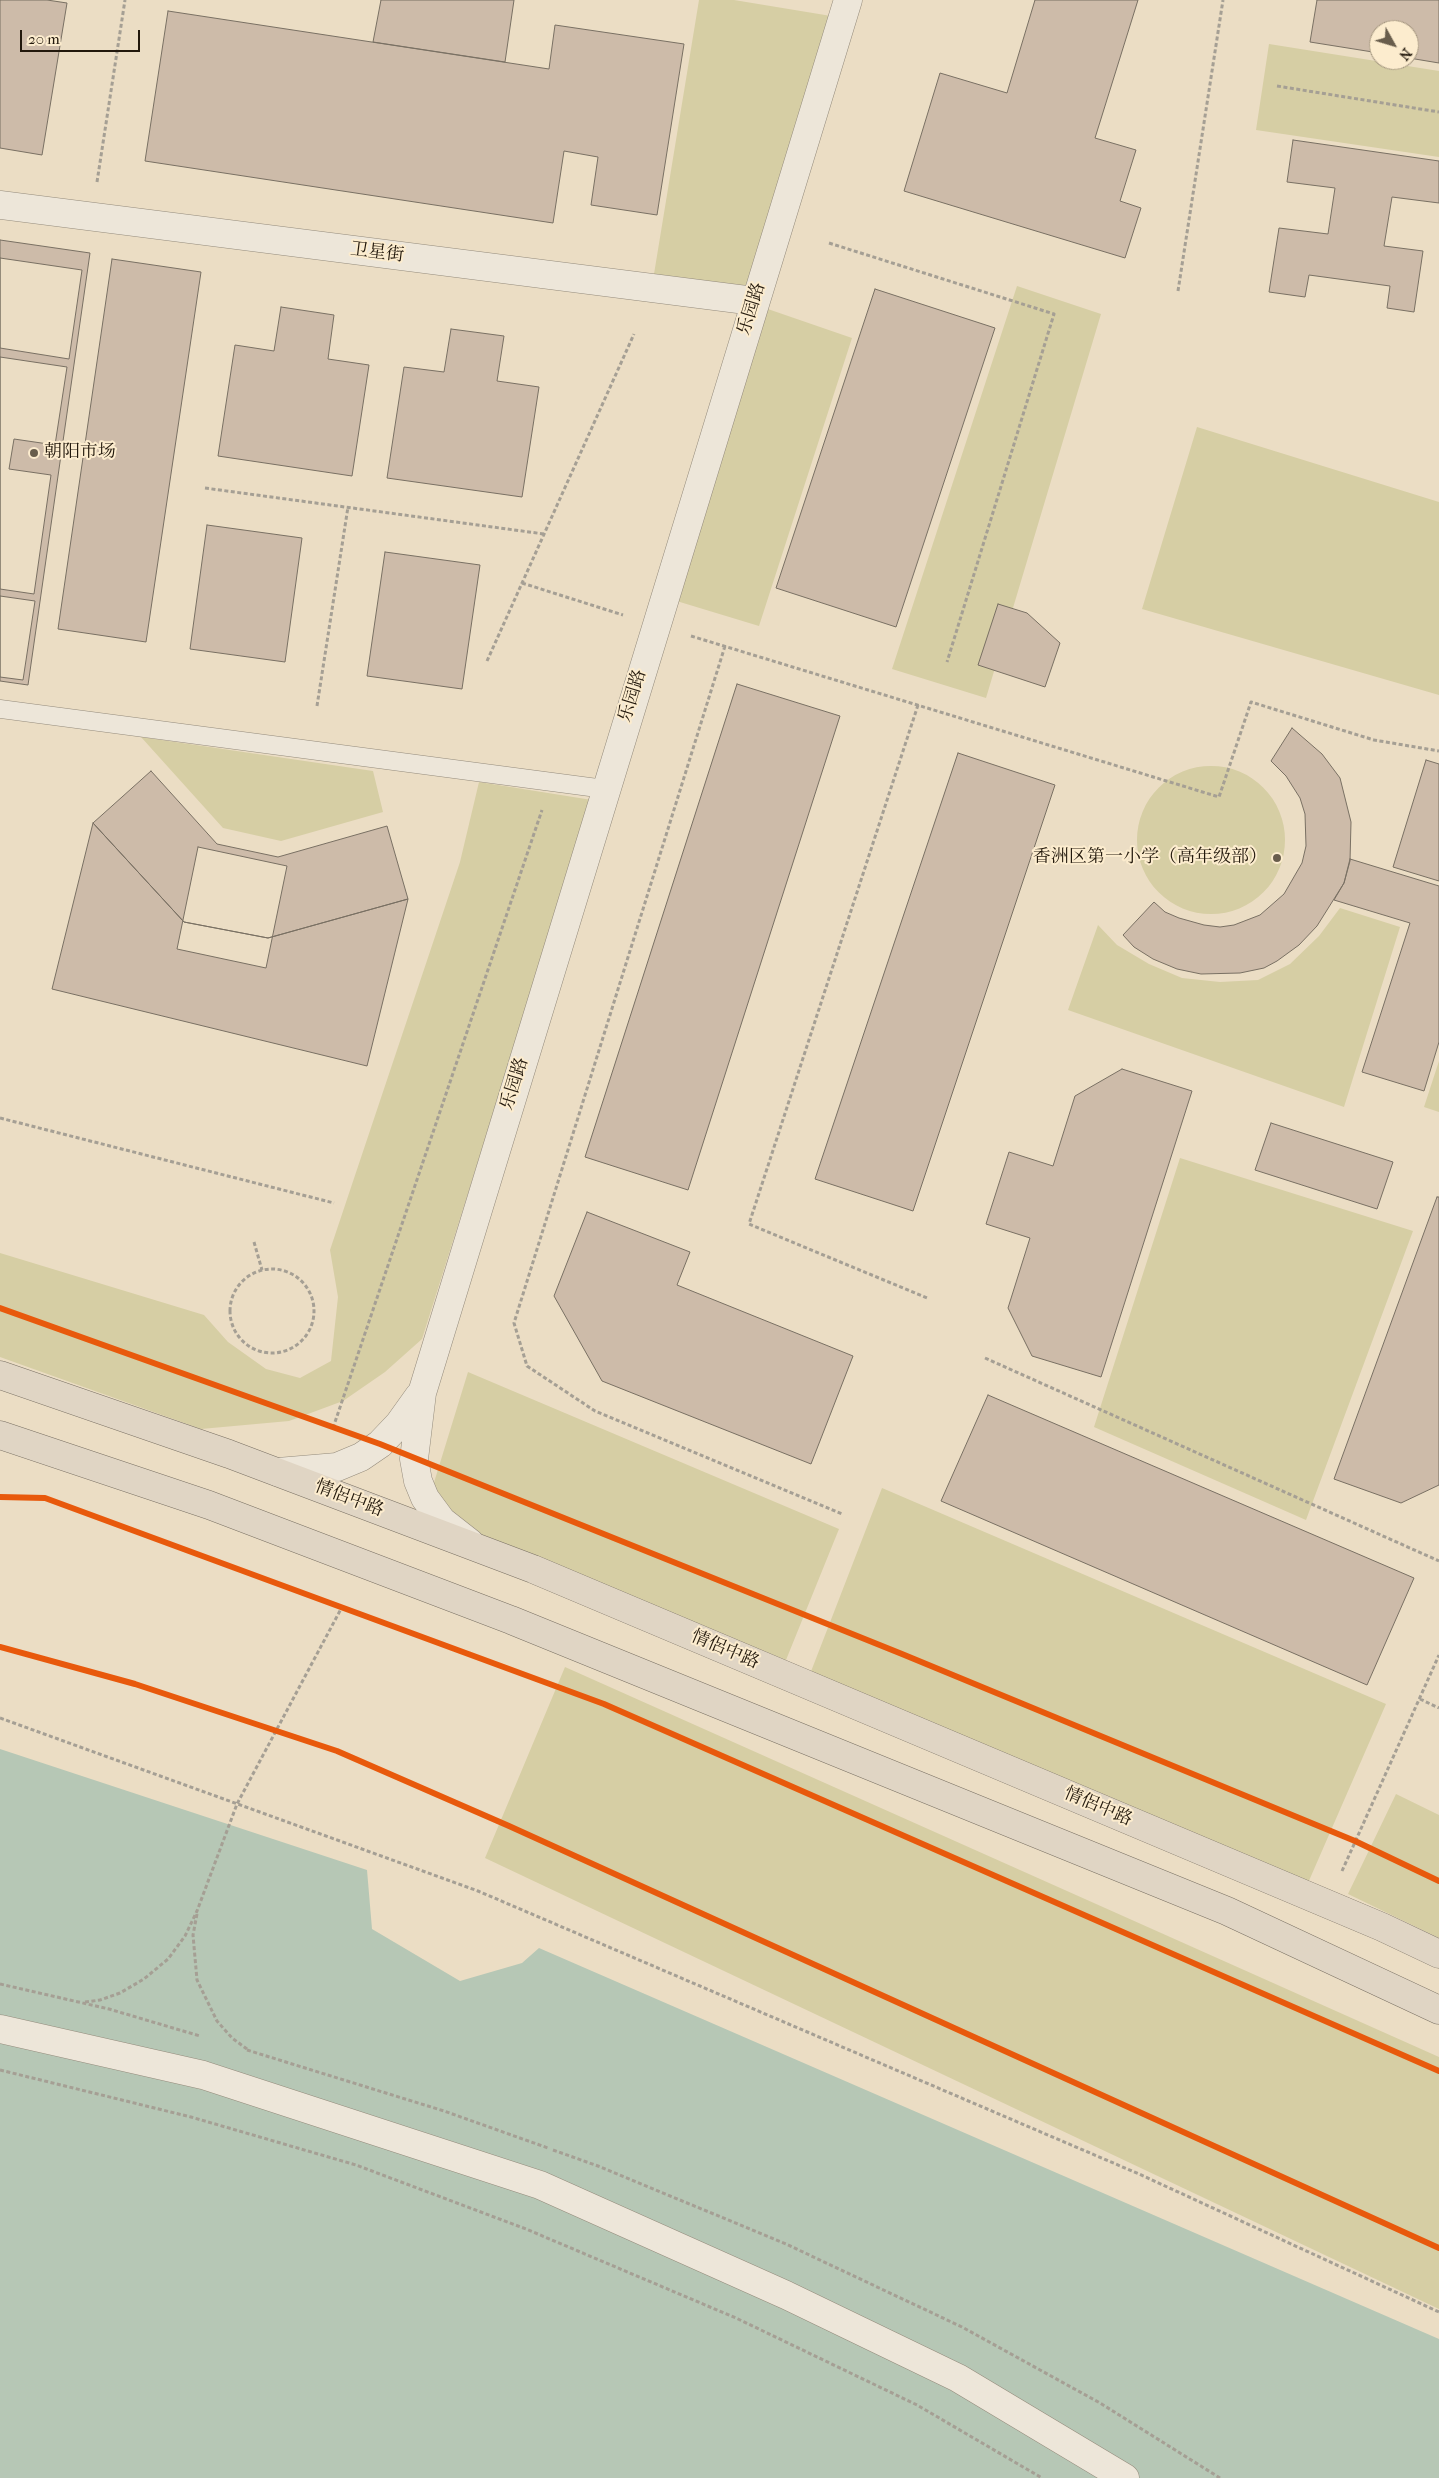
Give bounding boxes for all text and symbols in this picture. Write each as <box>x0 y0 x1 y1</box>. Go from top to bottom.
scale bar <box>22 20 142 52</box>
north arrow <box>1369 20 1419 70</box>
text: 20 m <box>28 30 60 48</box>
text: N <box>1395 45 1415 64</box>
street label: 卫星街 <box>349 239 405 267</box>
street label: 乐园路 <box>734 280 770 338</box>
place label: 朝阳市场 <box>44 442 116 464</box>
marker: 朝阳市场 <box>28 447 40 459</box>
street label: 乐园路 <box>615 667 651 725</box>
place label: 香洲区第一小学（高年级部） <box>1033 847 1267 869</box>
marker: 香洲区第一小学（高年级部） <box>1271 852 1283 864</box>
street label: 乐园路 <box>497 1055 533 1113</box>
street label: 情侶中路 <box>312 1476 386 1522</box>
street label: 情侶中路 <box>688 1626 762 1674</box>
street label: 情侶中路 <box>1061 1783 1135 1831</box>

